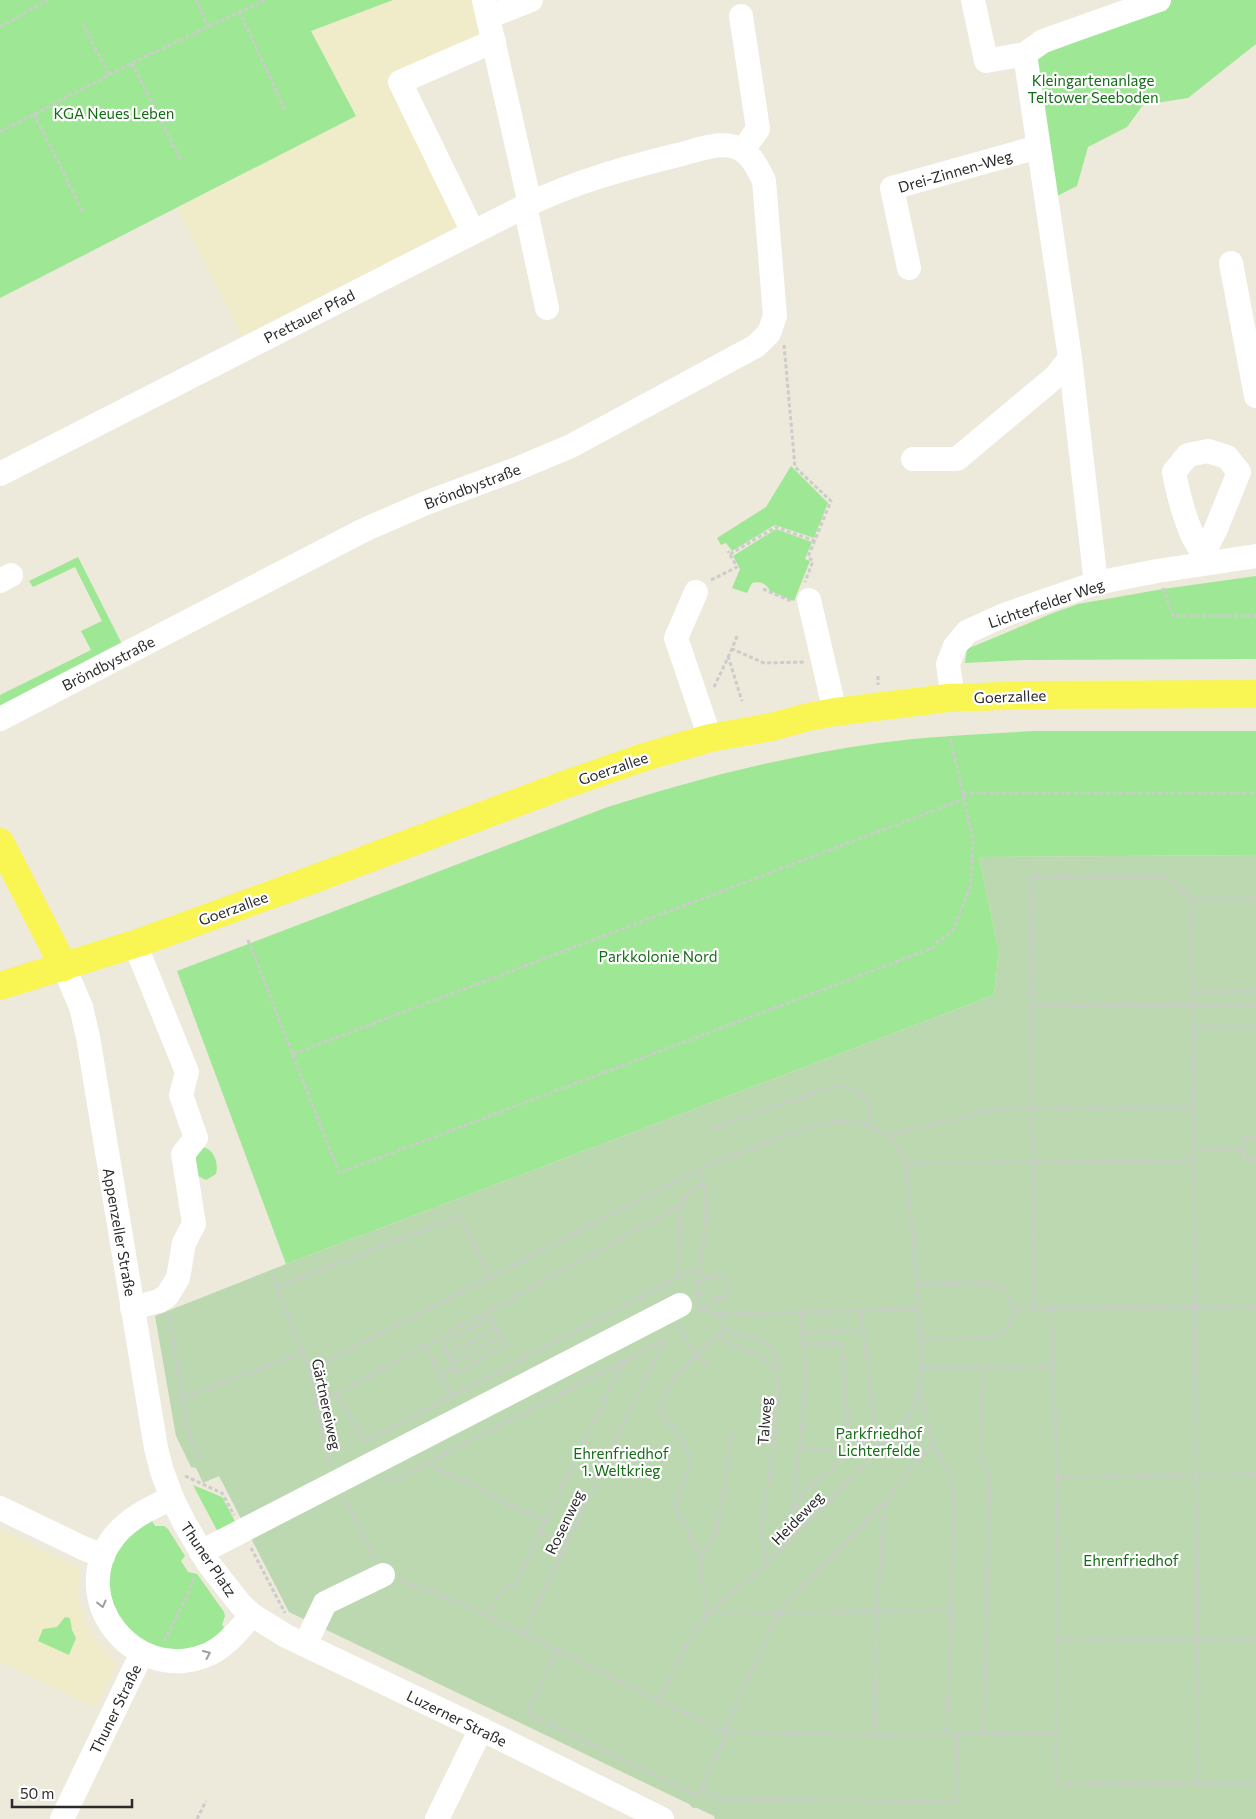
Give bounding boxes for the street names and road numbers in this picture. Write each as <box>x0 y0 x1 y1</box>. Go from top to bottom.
street label: Drei-Zinnen-Weg <box>896 146 1014 196</box>
street label: Prettauer Pfad <box>260 285 358 347</box>
street label: Bröndbystraße <box>421 459 523 513</box>
street label: Lichterfelder Weg <box>986 575 1106 631</box>
street label: Bröndbystraße <box>59 632 157 694</box>
street label: Goerzallee <box>973 686 1047 706</box>
street label: Goerzallee <box>576 748 650 788</box>
street label: Goerzallee <box>196 887 270 929</box>
street label: Appenzeller Straße <box>100 1167 140 1298</box>
street label: Gärtnereiweg <box>309 1357 345 1451</box>
street label: Talweg <box>753 1397 775 1445</box>
street label: Rosenweg <box>541 1487 587 1557</box>
street label: Heideweg <box>767 1488 827 1548</box>
street label: Thuner Platz <box>177 1518 241 1600</box>
street label: Thuner Straße <box>86 1661 144 1757</box>
street label: Luzerner Straße <box>404 1686 510 1750</box>

